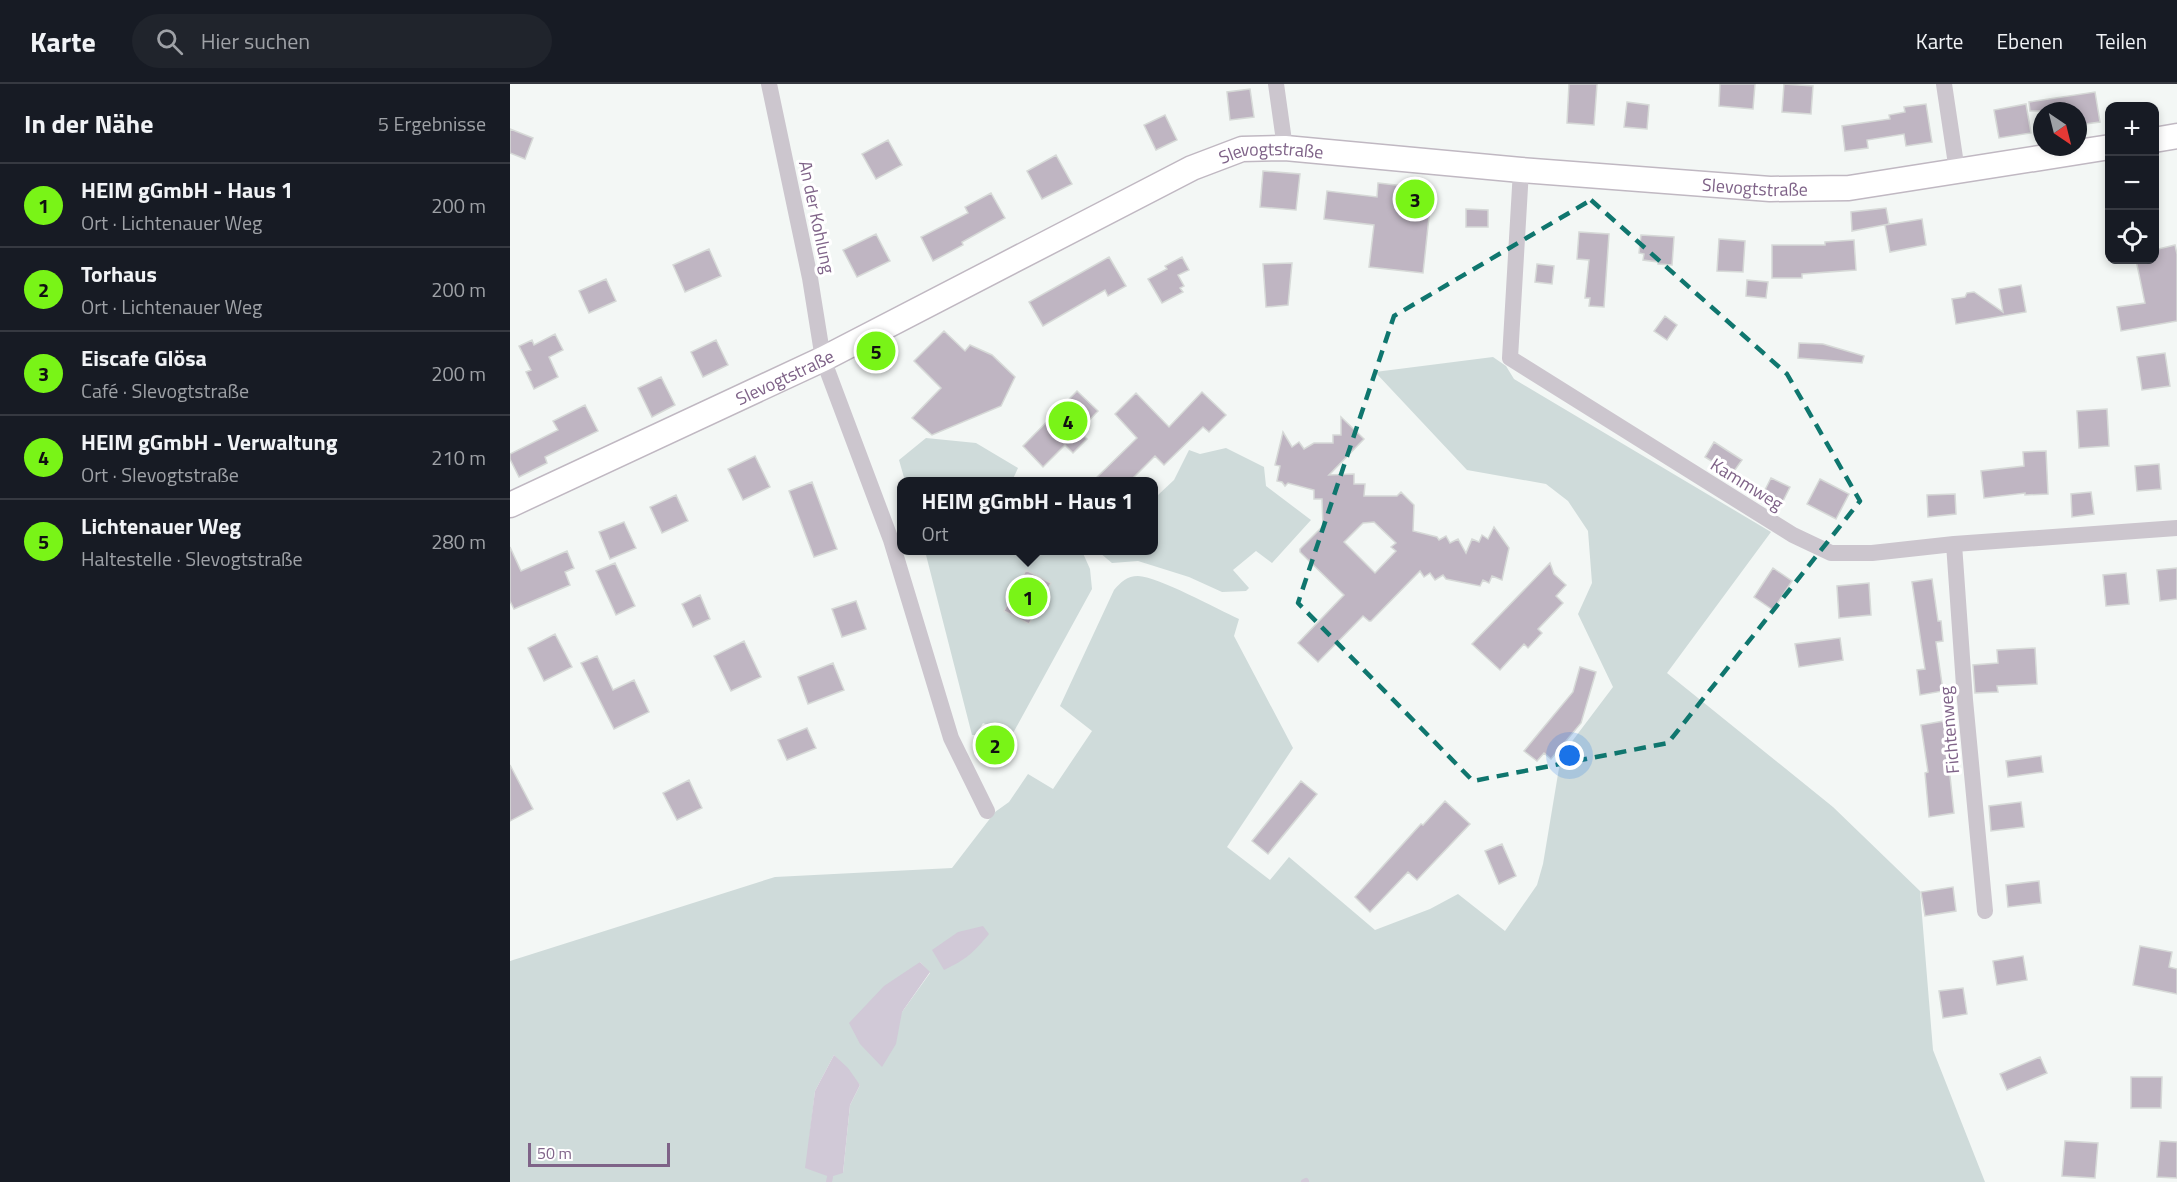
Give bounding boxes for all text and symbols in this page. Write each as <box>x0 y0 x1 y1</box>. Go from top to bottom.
search box <box>132 14 552 68</box>
text: Karte <box>30 20 96 63</box>
text: Hier suchen <box>201 24 310 58</box>
icon: search <box>153 25 186 58</box>
text: Karte <box>1916 25 1963 57</box>
text: Ebenen <box>1996 25 2063 57</box>
text: Teilen <box>2096 25 2147 57</box>
north arrow <box>2033 102 2087 156</box>
map controls <box>2105 102 2159 264</box>
button: + <box>2105 102 2159 156</box>
text: In der Nähe <box>24 104 153 143</box>
text: 5 Ergebnisse <box>378 108 486 139</box>
street label: Slevogtstraße <box>1214 134 1325 170</box>
button: − <box>2105 156 2159 210</box>
street label: An der Kohlung <box>792 158 842 276</box>
street label: Slevogtstraße <box>1701 170 1808 203</box>
text: HEIM gGmbH - Haus 1 <box>81 173 293 207</box>
pin: 3 <box>1396 176 1434 222</box>
text: 1 <box>38 190 49 221</box>
text: 200 m <box>431 190 486 221</box>
text: Ort · Lichtenauer Weg <box>81 207 262 238</box>
button: locate <box>2105 210 2159 264</box>
text: Torhaus <box>81 257 157 291</box>
text: 2 <box>38 274 49 305</box>
text: 200 m <box>431 274 486 305</box>
text: Ort · Lichtenauer Weg <box>81 291 262 322</box>
pin: 5 <box>856 328 896 374</box>
text: Eiscafe Glösa <box>81 341 207 375</box>
street label: Slevogtstraße <box>731 342 839 412</box>
text: 3 <box>38 358 49 389</box>
text: 200 m <box>431 358 486 389</box>
text: Café · Slevogtstraße <box>81 375 249 406</box>
pin: 4 <box>1048 398 1088 444</box>
text: HEIM gGmbH - Verwaltung <box>81 425 337 459</box>
text: 4 <box>38 442 49 473</box>
text: 210 m <box>431 442 486 473</box>
street label: Kammweg <box>1705 451 1789 517</box>
text: Ort · Slevogtstraße <box>81 459 239 490</box>
popup <box>897 477 1158 555</box>
text: HEIM gGmbH - Haus 1 <box>922 484 1134 518</box>
text: Lichtenauer Weg <box>81 509 241 543</box>
text: Ort <box>922 518 949 549</box>
text: 5 <box>38 526 49 557</box>
text: 280 m <box>431 526 486 557</box>
text: Haltestelle · Slevogtstraße <box>81 543 303 574</box>
pin: 1 <box>1008 574 1048 620</box>
street label: Fichtenweg <box>1932 685 1966 775</box>
pin: 2 <box>976 722 1014 768</box>
your location <box>1555 741 1584 770</box>
scale bar <box>528 1140 670 1168</box>
text: 50 m <box>537 1141 572 1165</box>

